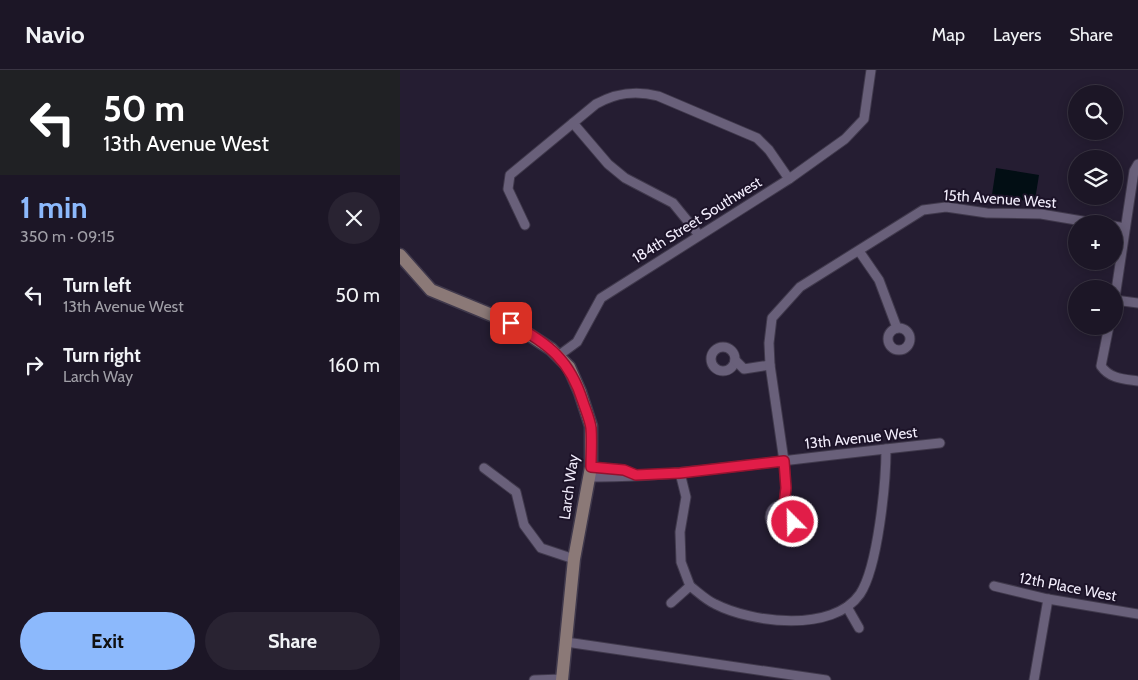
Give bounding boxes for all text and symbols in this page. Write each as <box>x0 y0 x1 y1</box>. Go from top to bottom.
text: Navio <box>25 20 85 49</box>
text: Map <box>932 24 965 46</box>
text: Layers <box>993 24 1042 46</box>
text: Share <box>1070 24 1113 46</box>
map controls <box>1068 85 1123 335</box>
button: search <box>1068 85 1123 140</box>
text: 50 m <box>103 87 185 130</box>
icon: left <box>20 90 85 155</box>
text: 13th Avenue West <box>103 130 269 157</box>
button: layers <box>1068 150 1123 205</box>
street label: 184th Street Southwest <box>629 173 765 267</box>
street label: 15th Avenue West <box>943 186 1057 212</box>
text: 1 min <box>20 189 88 226</box>
button: close <box>328 192 380 244</box>
button: + <box>1068 215 1123 270</box>
text: 350 m · 09:15 <box>20 227 115 246</box>
text: Turn left <box>63 274 131 297</box>
button: − <box>1068 280 1123 335</box>
icon: left <box>20 281 48 309</box>
text: 50 m <box>336 284 380 307</box>
text: 13th Avenue West <box>63 297 184 316</box>
pin <box>490 302 532 344</box>
icon: arrive <box>497 309 525 337</box>
text: Turn right <box>63 344 141 367</box>
icon: right <box>20 351 48 379</box>
text: 160 m <box>329 354 380 377</box>
text: Larch Way <box>63 367 133 386</box>
street label: 13th Avenue West <box>804 423 918 453</box>
street label: Larch Way <box>556 453 583 521</box>
position arrow <box>766 495 818 547</box>
street label: 12th Place West <box>1018 569 1118 605</box>
button: Exit <box>20 612 195 670</box>
button: Share <box>205 612 380 670</box>

